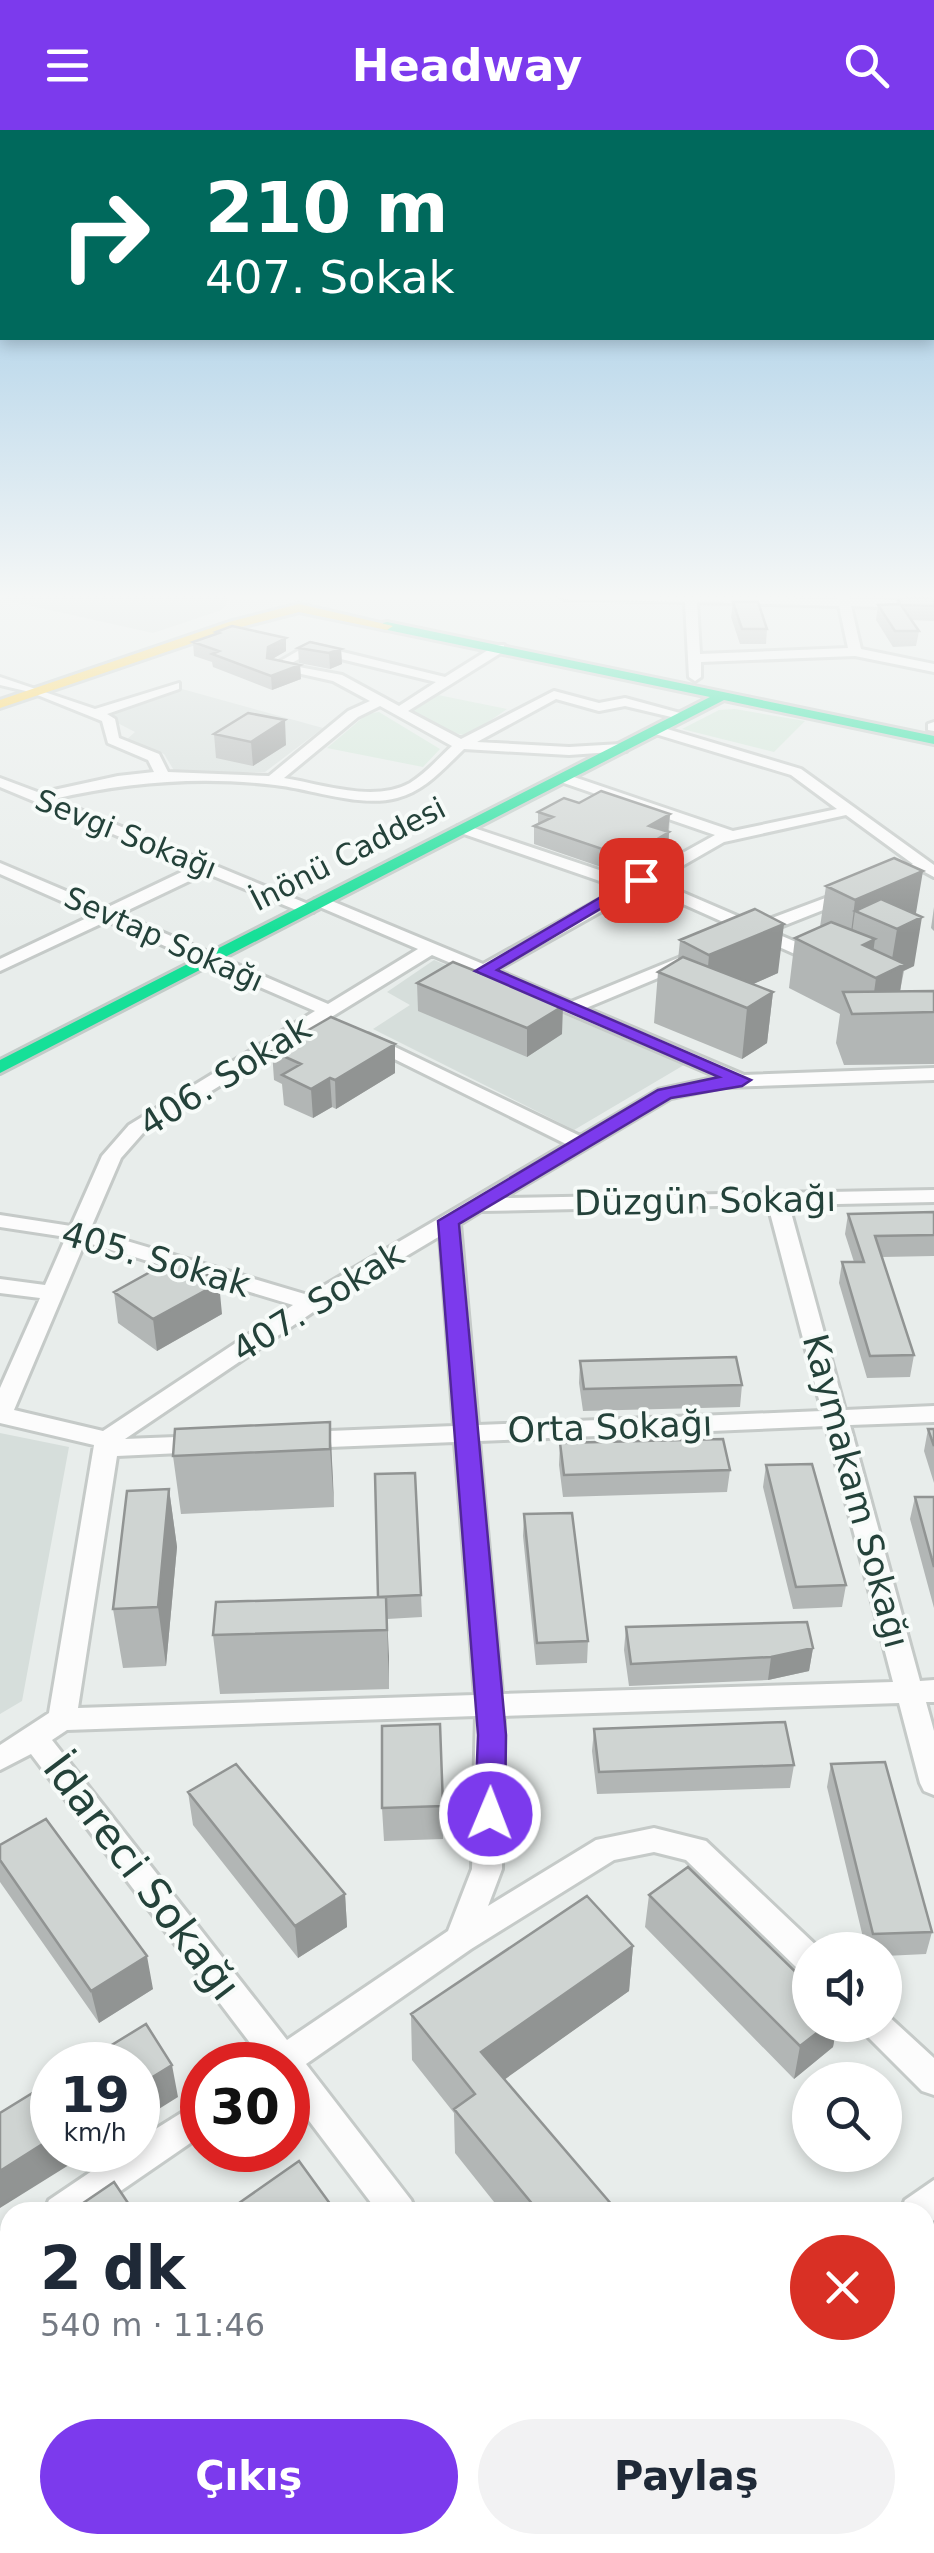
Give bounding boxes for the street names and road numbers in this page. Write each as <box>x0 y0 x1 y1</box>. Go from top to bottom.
street label: Sevgi Sokağı <box>30 782 222 886</box>
street label: İnönü Caddesi <box>245 790 451 918</box>
street label: Sevtap Sokağı <box>59 879 269 999</box>
street label: 406. Sokak <box>132 1007 318 1144</box>
street label: Düzgün Sokağı <box>574 1179 836 1223</box>
street label: 405. Sokak <box>57 1213 255 1305</box>
street label: 407. Sokak <box>225 1233 411 1370</box>
street label: Kaymakam Sokağı <box>795 1330 917 1652</box>
street label: Orta Sokağı <box>507 1403 713 1451</box>
street label: İdareci Sokağı <box>34 1744 251 2010</box>

